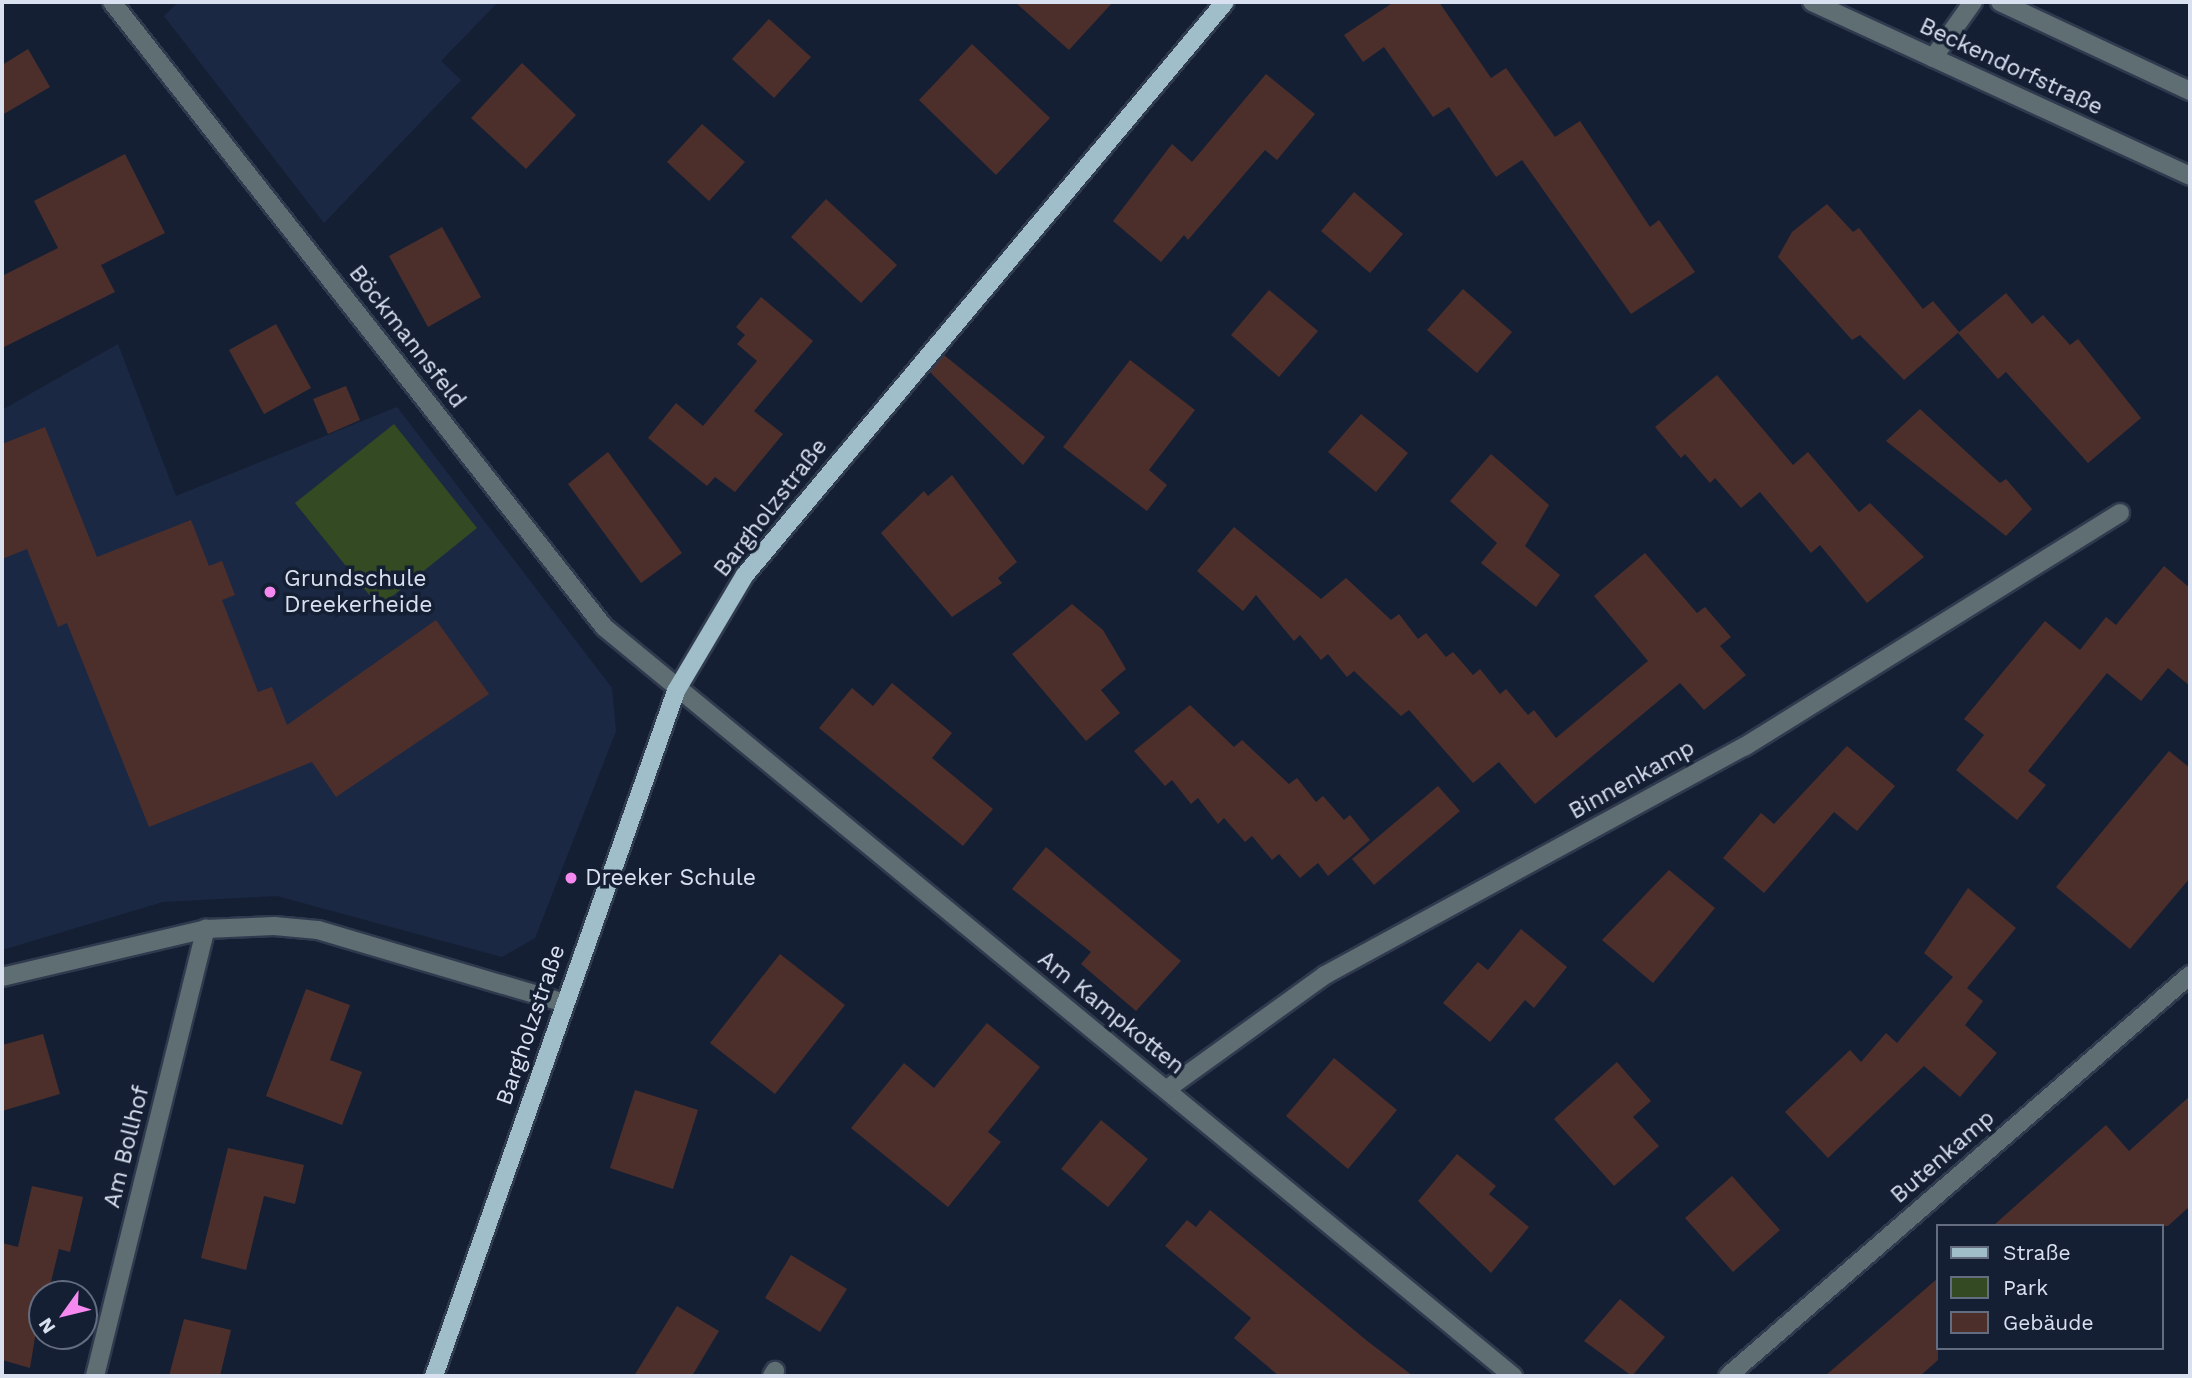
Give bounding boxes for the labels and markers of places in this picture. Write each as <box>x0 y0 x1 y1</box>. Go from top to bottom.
place label: Grundschule Dreekerheide <box>284 565 433 619</box>
marker: Grundschule Dreekerheide <box>262 584 278 600</box>
place label: Dreeker Schule <box>585 864 757 892</box>
marker: Dreeker Schule <box>563 870 579 886</box>

